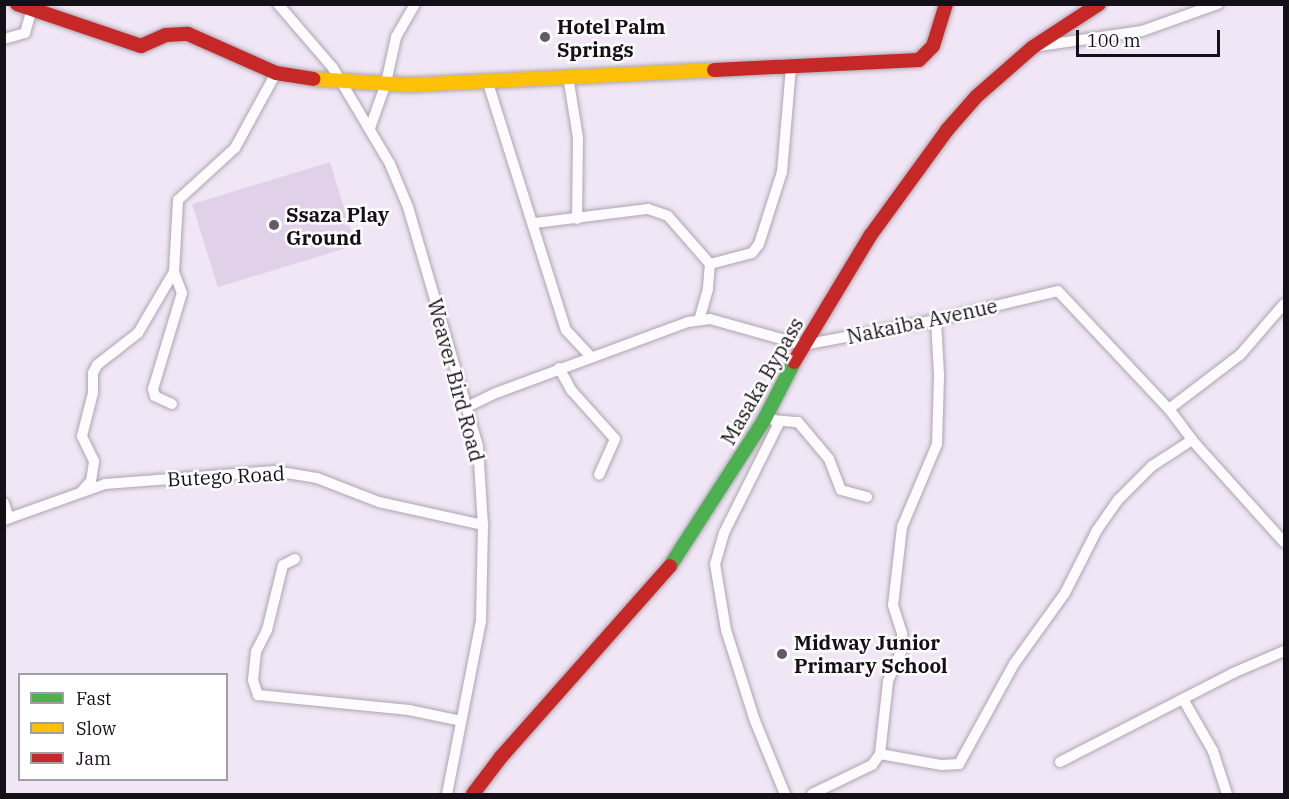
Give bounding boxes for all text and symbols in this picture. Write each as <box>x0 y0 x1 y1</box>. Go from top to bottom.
place label: Hotel Palm Springs <box>557 14 665 61</box>
scale bar <box>1079 18 1223 56</box>
text: 100 m <box>1087 29 1141 52</box>
marker: Hotel Palm Springs <box>538 30 552 44</box>
place label: Ssaza Play Ground <box>286 202 389 249</box>
marker: Ssaza Play Ground <box>267 218 281 232</box>
street label: Nakaiba Avenue <box>845 293 999 349</box>
street label: Weaver Bird Road <box>423 296 489 464</box>
street label: Masaka Bypass <box>716 313 808 449</box>
street label: Butego Road <box>167 461 285 491</box>
place label: Midway Junior Primary School <box>794 630 948 677</box>
marker: Midway Junior Primary School <box>775 647 789 661</box>
legend <box>18 673 228 781</box>
text: Fast <box>76 687 111 710</box>
text: Slow <box>76 717 116 740</box>
text: Jam <box>76 747 111 770</box>

